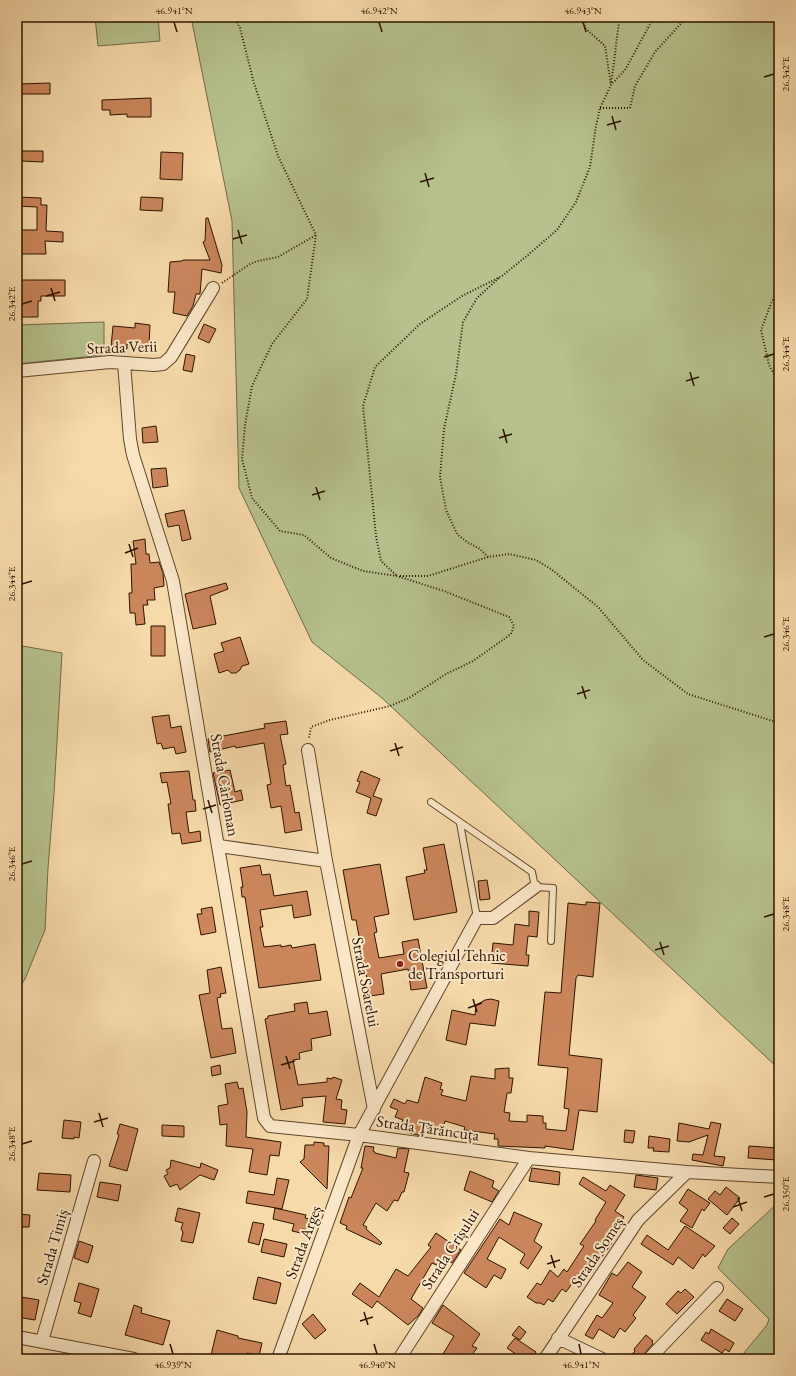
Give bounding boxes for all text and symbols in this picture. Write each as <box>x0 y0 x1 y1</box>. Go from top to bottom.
text: 46.941°N <box>155 4 193 17</box>
text: 46.942°N <box>360 4 398 17</box>
text: 46.943°N <box>564 4 602 17</box>
text: 26.342°E <box>779 56 792 91</box>
text: 26.342°E <box>5 286 18 321</box>
street label: Strada Verii <box>86 335 158 359</box>
text: 26.344°E <box>779 336 792 371</box>
text: 26.344°E <box>5 566 18 601</box>
text: 26.346°E <box>779 616 792 651</box>
street label: Strada Cârloman <box>206 732 244 839</box>
text: 26.346°E <box>5 846 18 881</box>
text: 26.348°E <box>779 896 792 931</box>
street label: Strada Soarelui <box>347 935 385 1029</box>
place label: Colegiul Tehnic de Transporturi <box>408 945 506 984</box>
marker: Colegiul Tehnic de Transporturi <box>395 959 405 969</box>
street label: Strada Țărăncuța <box>375 1110 481 1146</box>
text: 26.348°E <box>5 1126 18 1161</box>
text: 26.350°E <box>779 1176 792 1211</box>
street label: Strada Argeș <box>280 1202 326 1282</box>
street label: Strada Crișului <box>416 1205 484 1293</box>
street label: Strada Timiș <box>31 1207 73 1287</box>
street label: Strada Someș <box>566 1213 628 1291</box>
text: 46.939°N <box>154 1358 192 1371</box>
text: 46.940°N <box>358 1358 396 1371</box>
text: 46.941°N <box>562 1358 600 1371</box>

